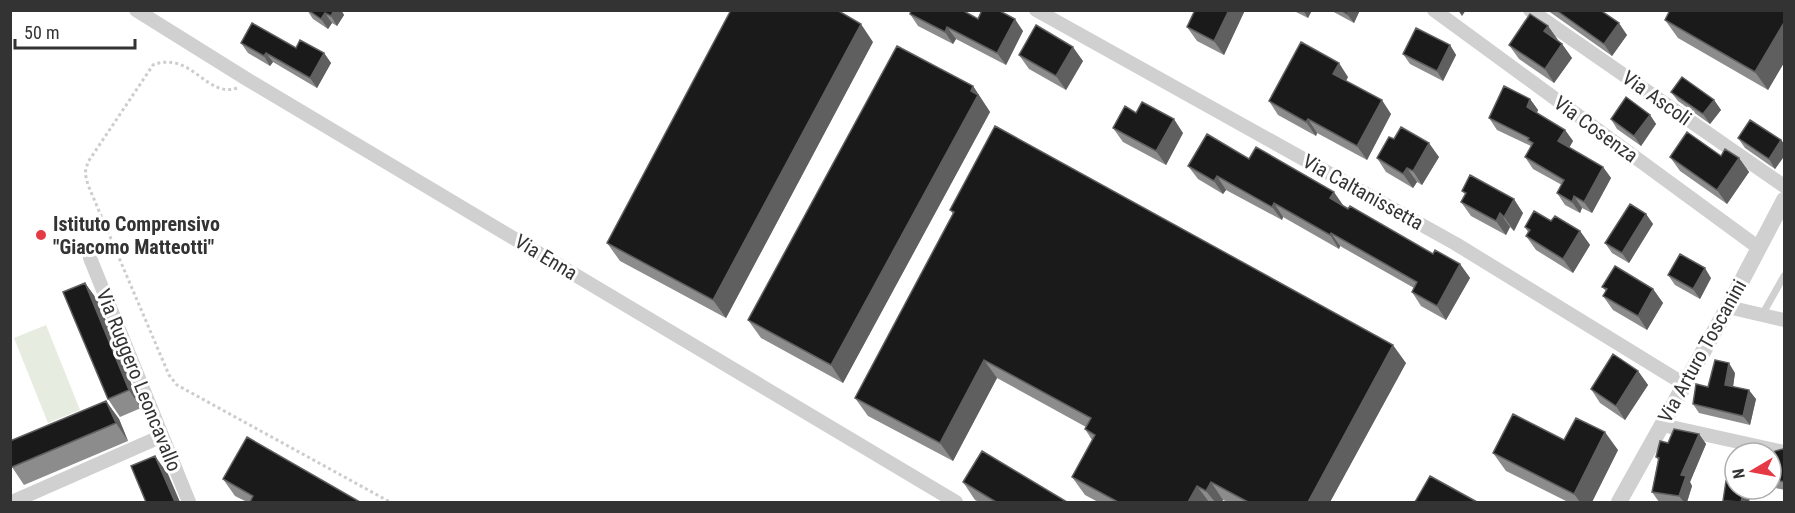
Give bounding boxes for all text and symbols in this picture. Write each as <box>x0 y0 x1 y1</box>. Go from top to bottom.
scale bar <box>15 12 135 50</box>
text: 50 m <box>24 22 59 43</box>
street label: Via Ascoli <box>1618 65 1696 131</box>
street label: Via Cosenza <box>1549 91 1643 167</box>
street label: Via Caltanissetta <box>1298 149 1428 235</box>
place label: Istituto Comprensivo "Giacomo Matteotti" <box>53 212 220 259</box>
marker: Istituto Comprensivo "Giacomo Matteotti" <box>34 228 48 242</box>
street label: Via Enna <box>510 229 582 285</box>
street label: Via Arturo Toscanini <box>1653 275 1751 427</box>
street label: Via Ruggero Leoncavallo <box>91 285 187 475</box>
north arrow <box>1723 441 1783 501</box>
text: N <box>1729 467 1749 480</box>

